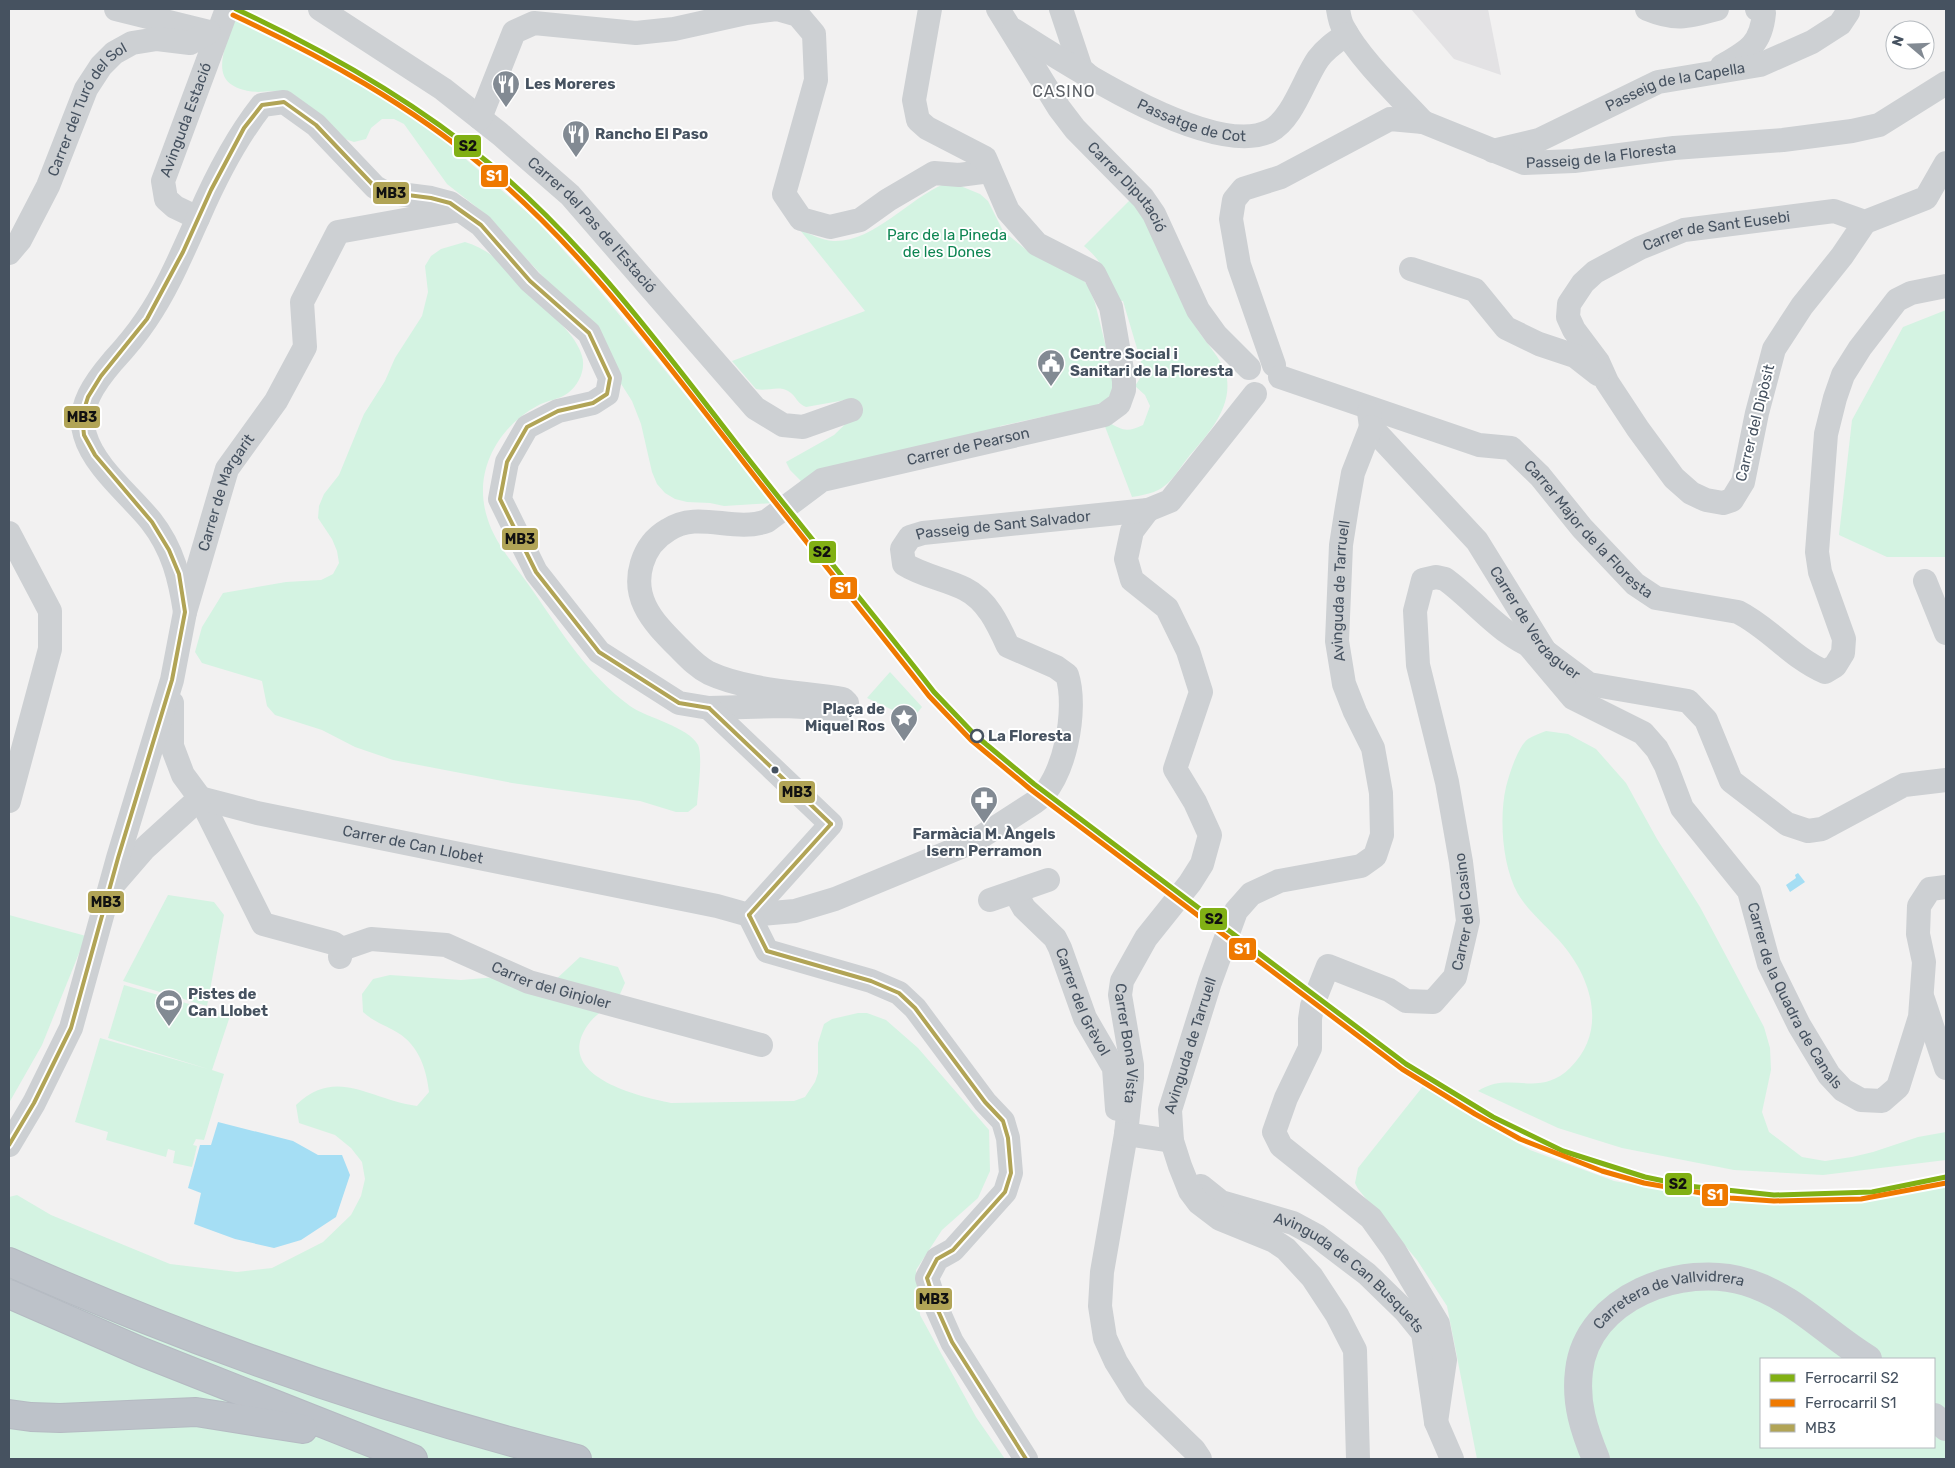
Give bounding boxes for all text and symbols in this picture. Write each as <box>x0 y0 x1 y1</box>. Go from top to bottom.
north arrow <box>1885 20 1935 70</box>
text: N <box>1889 33 1908 48</box>
street label: Carrer del Turó del Sol <box>44 39 130 179</box>
street label: Passeig de la Capella <box>1602 59 1746 115</box>
street label: Avinguda Estació <box>156 60 215 180</box>
restaurant icon: Les Moreres <box>491 69 521 108</box>
place label: Les Moreres <box>525 75 615 93</box>
district label: CASINO <box>1032 82 1096 101</box>
street label: Passatge de Cot <box>1134 95 1246 145</box>
restaurant icon: Rancho El Paso <box>561 119 591 158</box>
place label: Rancho El Paso <box>595 125 708 143</box>
line badge: S2 <box>453 134 482 158</box>
text: S2 <box>459 138 477 155</box>
street label: Carrer Diputació <box>1084 138 1170 235</box>
street label: Passeig de la Floresta <box>1525 139 1677 172</box>
street label: Carrer del Pas de l'Estació <box>524 153 660 297</box>
line badge: S1 <box>480 164 509 188</box>
text: S1 <box>486 168 502 185</box>
line badge: MB3 <box>372 181 410 205</box>
text: MB3 <box>376 185 406 202</box>
street label: Carrer de Sant Eusebi <box>1640 208 1791 255</box>
park label: Parc de la Pineda de les Dones <box>887 226 1007 261</box>
place label: Centre Social i Sanitari de la Floresta <box>1070 345 1233 380</box>
public building icon: Centre Social i Sanitari de la Floresta <box>1036 348 1066 387</box>
street label: Carrer del Dipòsit <box>1732 362 1778 484</box>
line badge: MB3 <box>63 405 101 429</box>
text: MB3 <box>67 409 97 426</box>
street label: Carrer de Pearson <box>905 423 1031 469</box>
street label: Carrer de Margarit <box>194 430 258 553</box>
street label: Carrer Major de la Floresta <box>1520 456 1656 602</box>
street label: Passeig de Sant Salvador <box>913 507 1092 544</box>
street label: Avinguda de Tarruell <box>1328 519 1354 663</box>
line badge: MB3 <box>501 527 539 551</box>
text: MB3 <box>505 531 535 548</box>
line badge: S2 <box>808 540 837 564</box>
text: S2 <box>813 544 831 561</box>
street label: Carrer de Verdaguer <box>1486 563 1584 683</box>
line badge: S1 <box>829 576 858 600</box>
text: S1 <box>835 580 851 597</box>
place label: Plaça de Miquel Ros <box>805 700 885 735</box>
place icon: Plaça de Miquel Ros <box>889 703 919 742</box>
place label: La Floresta <box>988 727 1072 745</box>
marker: La Floresta <box>970 729 984 743</box>
unlabelled marker <box>770 765 780 775</box>
line badge: MB3 <box>778 780 816 804</box>
text: MB3 <box>782 784 812 801</box>
pharmacy icon: Farmàcia M. Àngels Isern Perramon <box>969 785 999 824</box>
street label: Carrer de Can Llobet <box>341 822 485 868</box>
place label: Farmàcia M. Àngels Isern Perramon <box>912 825 1056 860</box>
street label: Carrer del Casino <box>1448 852 1477 972</box>
line badge: MB3 <box>87 890 125 914</box>
text: MB3 <box>91 894 121 911</box>
street label: Carrer de la Quadra de Canals <box>1744 900 1847 1093</box>
line badge: S2 <box>1199 907 1228 931</box>
text: S2 <box>1205 911 1223 928</box>
line badge: S1 <box>1228 937 1257 961</box>
text: S1 <box>1234 941 1250 958</box>
street label: Carrer del Grèvol <box>1052 945 1114 1059</box>
street label: Carrer del Ginjoler <box>489 957 613 1013</box>
street label: Avinguda de Tarruell <box>1160 975 1220 1116</box>
street label: Carrer Bona Vista <box>1111 982 1141 1105</box>
place label: Pistes de Can Llobet <box>188 985 268 1020</box>
sports icon: Pistes de Can Llobet <box>154 988 184 1027</box>
line badge: S2 <box>1664 1172 1693 1196</box>
text: S2 <box>1669 1176 1687 1193</box>
line badge: S1 <box>1701 1183 1729 1207</box>
text: S1 <box>1707 1187 1723 1204</box>
street label: Avinguda de Can Busquets <box>1272 1209 1428 1337</box>
street label: Carretera de Vallvidrera <box>1589 1267 1746 1333</box>
line badge: MB3 <box>915 1287 953 1311</box>
text: MB3 <box>919 1291 949 1308</box>
legend <box>1760 1358 1935 1448</box>
text: Ferrocarril S2 <box>1805 1369 1899 1387</box>
text: Ferrocarril S1 <box>1805 1394 1897 1412</box>
text: MB3 <box>1805 1419 1836 1437</box>

